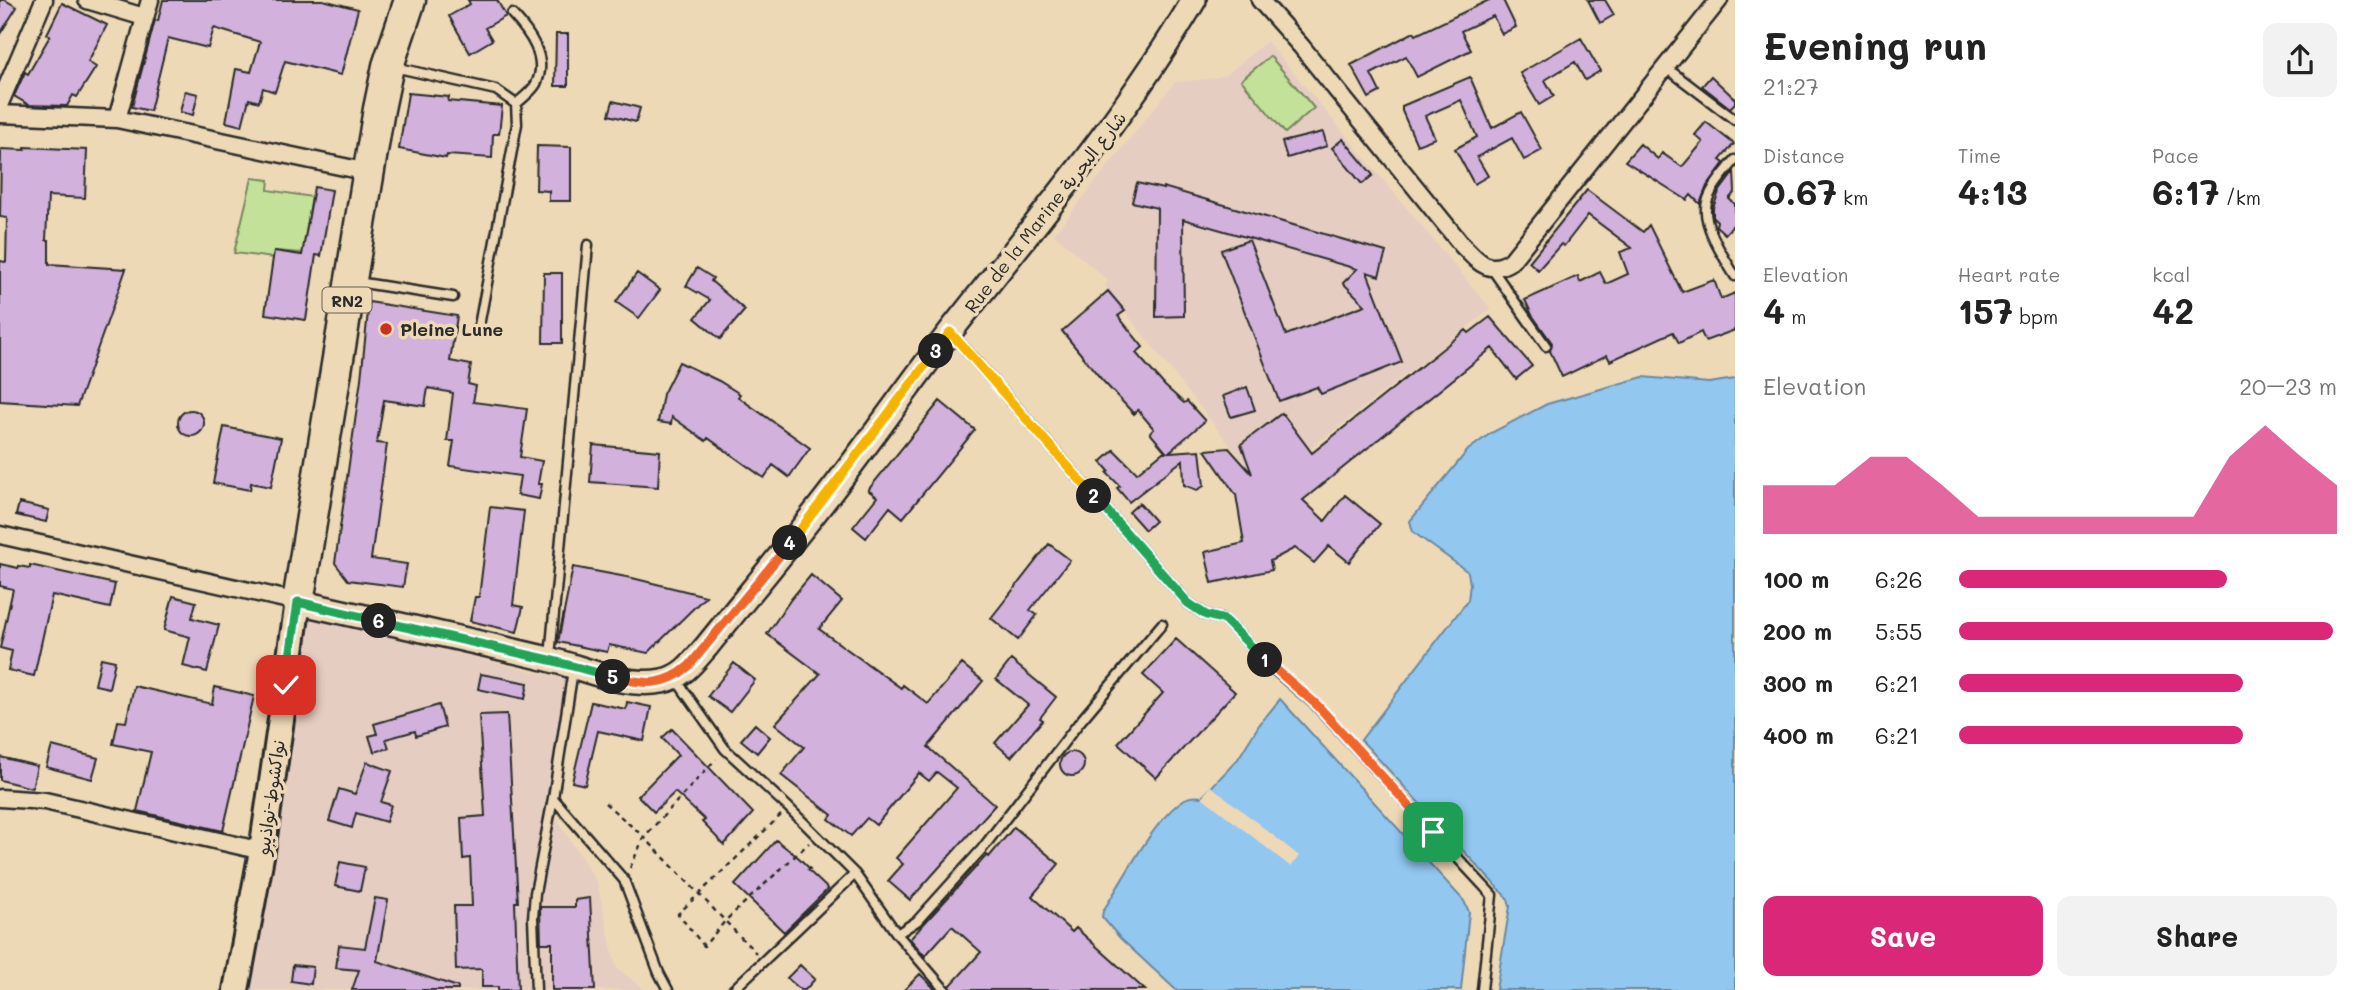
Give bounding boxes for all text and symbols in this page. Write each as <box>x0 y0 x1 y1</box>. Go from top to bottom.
text: Evening run <box>1763 20 1987 70</box>
button: share <box>2263 23 2337 97</box>
text: 21:27 <box>1763 71 1819 101</box>
street label: Rue de la Marine شارع البحرية <box>959 106 1132 318</box>
text: Distance <box>1763 143 1845 168</box>
text: Time <box>1958 143 2001 168</box>
text: Pace <box>2152 143 2199 168</box>
text: 0.67 <box>1763 168 1837 214</box>
text: 4:13 <box>1958 168 2027 214</box>
text: 6:17 <box>2152 168 2220 214</box>
text: km <box>1837 185 1868 210</box>
text: /km <box>2220 185 2261 210</box>
text: Elevation <box>1763 262 1848 287</box>
text: Heart rate <box>1958 262 2060 287</box>
text: kcal <box>2152 262 2190 287</box>
text: 4 <box>1763 287 1785 333</box>
text: 157 <box>1958 287 2013 333</box>
text: 42 <box>2152 287 2194 333</box>
road number: RN2 <box>322 288 372 312</box>
text: m <box>1785 304 1806 329</box>
text: bpm <box>2013 304 2058 329</box>
place label: Pleine Lune <box>400 317 504 341</box>
marker: Pleine Lune <box>378 321 394 337</box>
pin: 3 <box>918 334 954 368</box>
text: 3 <box>930 338 941 363</box>
text: Elevation <box>1763 371 1866 401</box>
text: 20–23 m <box>2239 371 2337 401</box>
pin: 2 <box>1076 478 1112 514</box>
text: 2 <box>1088 483 1099 508</box>
pin: 4 <box>772 526 808 560</box>
text: 4 <box>783 530 796 555</box>
text: 100 m <box>1763 564 1829 594</box>
text: 6:26 <box>1875 564 1923 594</box>
pin: 6 <box>362 604 396 638</box>
text: 6 <box>373 608 384 633</box>
text: 200 m <box>1763 616 1832 646</box>
text: 5:55 <box>1875 616 1922 646</box>
pin: 1 <box>1248 642 1282 678</box>
text: 1 <box>1260 647 1269 672</box>
pin <box>256 655 316 715</box>
pin: 5 <box>596 660 630 694</box>
text: 5 <box>607 664 618 689</box>
icon: check <box>267 666 305 704</box>
text: 300 m <box>1763 668 1833 698</box>
text: 6:21 <box>1875 668 1919 698</box>
text: 400 m <box>1763 720 1834 750</box>
text: 6:21 <box>1875 720 1919 750</box>
street label: نواكشوط-نواذيبو <box>250 737 291 858</box>
pin <box>1403 802 1463 862</box>
icon: arrive <box>1414 813 1452 851</box>
button: Save <box>1763 896 2043 976</box>
button: Share <box>2057 896 2337 976</box>

